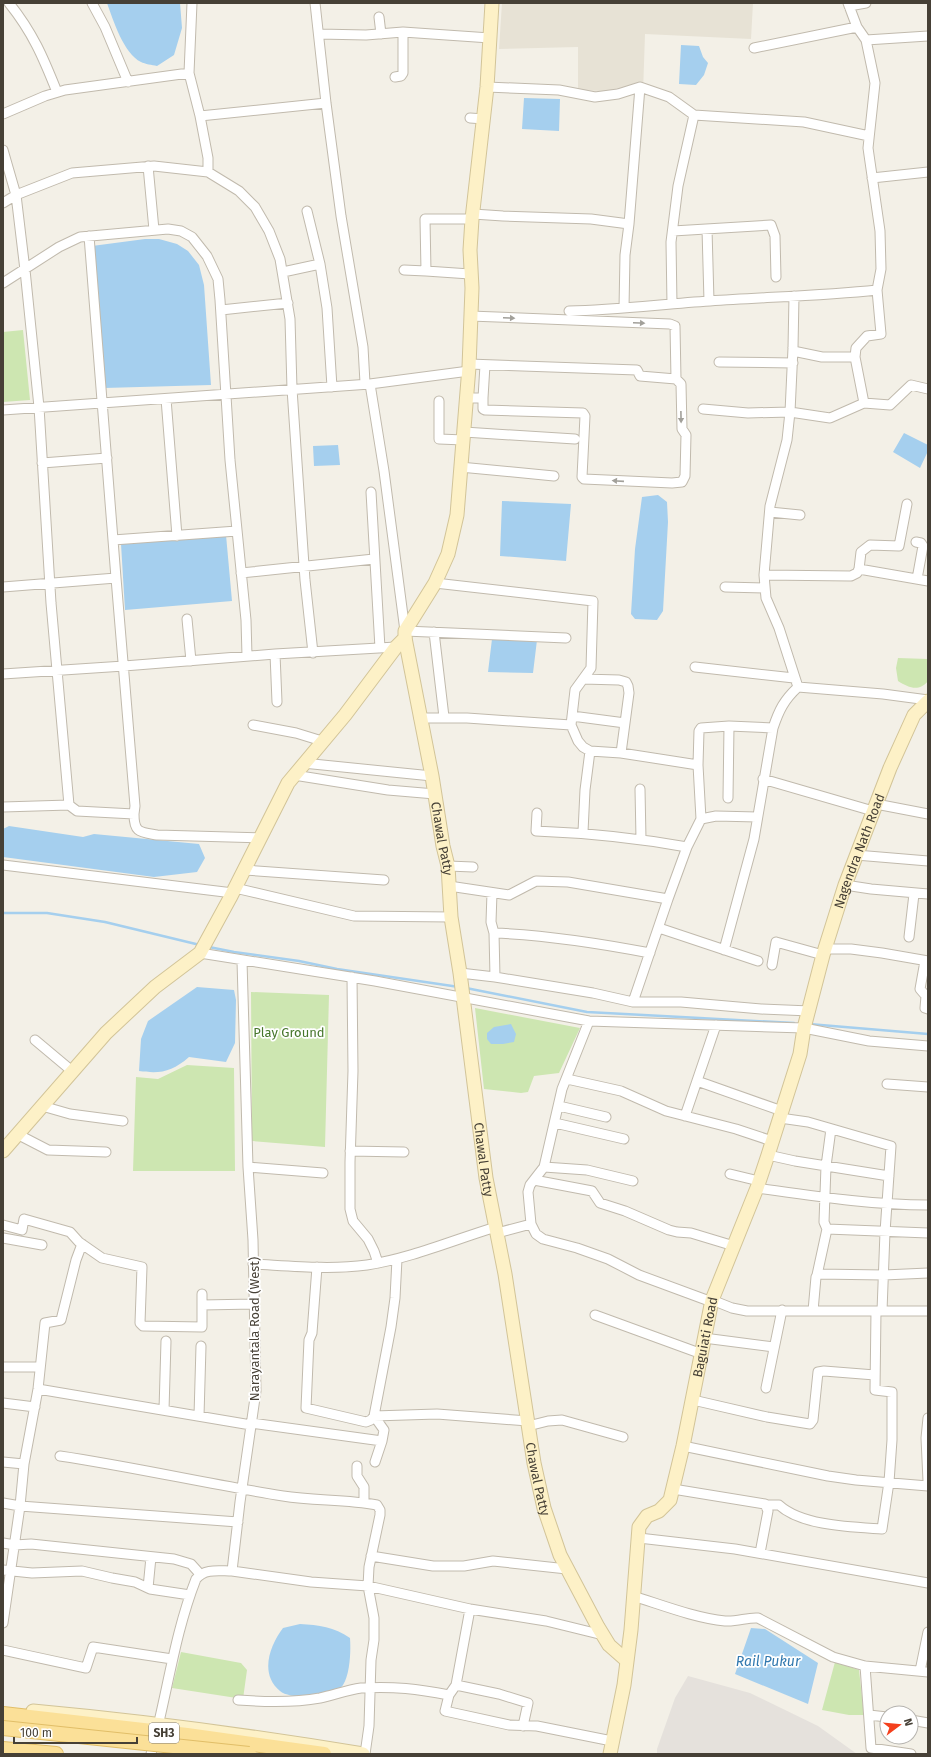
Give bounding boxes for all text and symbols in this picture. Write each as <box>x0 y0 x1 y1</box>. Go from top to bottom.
one-way arrow <box>503 314 515 321</box>
one-way arrow <box>633 320 646 326</box>
one-way arrow <box>678 411 684 424</box>
one-way arrow <box>612 478 624 485</box>
street label: Nagendra Nath Road <box>831 791 888 910</box>
street label: Chawal Patty <box>428 801 456 876</box>
park label: Play Ground <box>253 1025 325 1040</box>
street label: Chawal Patty <box>471 1122 497 1199</box>
street label: Narayantala Road (West) <box>247 1257 262 1401</box>
street label: Baguiati Road <box>690 1296 720 1379</box>
street label: Chawal Patty <box>523 1441 553 1518</box>
water label: Rail Pukur <box>736 1653 801 1670</box>
north arrow <box>879 1705 919 1745</box>
text: N <box>901 1717 915 1728</box>
scale bar <box>14 1719 137 1745</box>
road number: SH3 <box>149 1723 179 1743</box>
text: 100 m <box>20 1726 52 1740</box>

